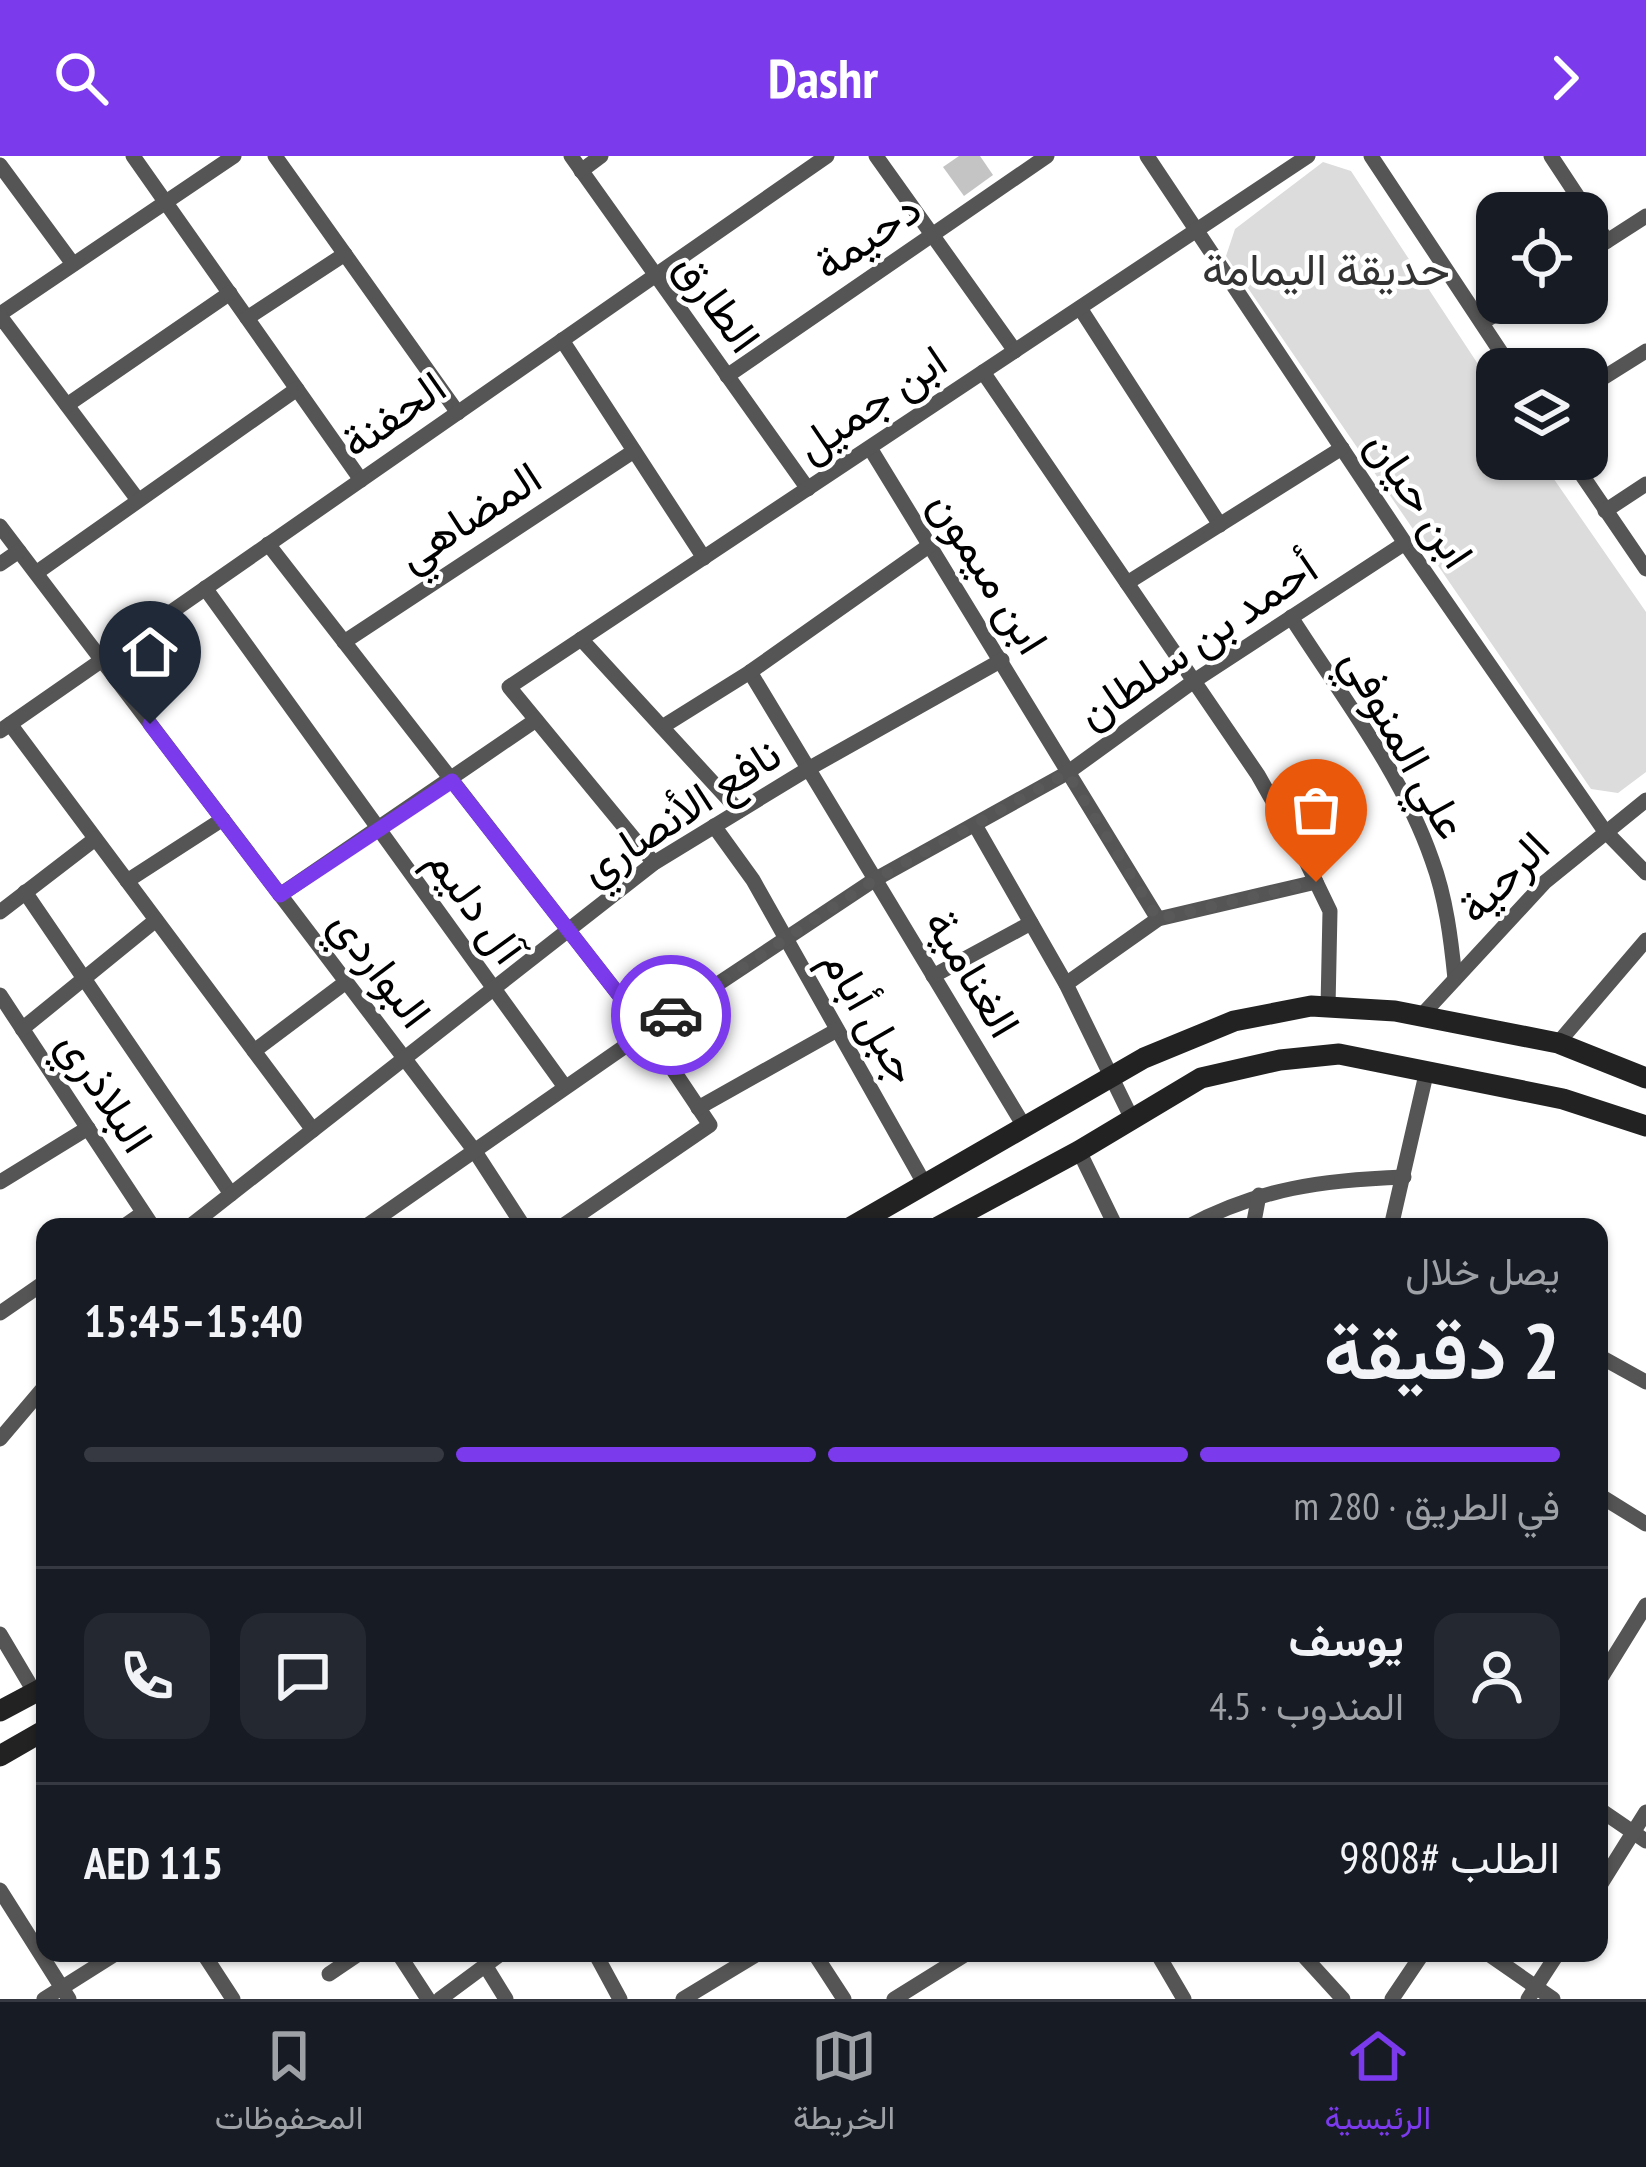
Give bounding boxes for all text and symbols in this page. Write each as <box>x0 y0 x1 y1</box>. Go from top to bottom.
text: Dashr <box>768 43 878 113</box>
icon: search <box>48 45 114 111</box>
icon: forward <box>1532 45 1598 111</box>
street label: دحيمة <box>802 178 931 292</box>
map controls <box>1476 192 1608 480</box>
button: locate <box>1476 192 1608 324</box>
park label: حديقة اليمامة <box>1202 239 1450 297</box>
street label: الطارق <box>663 240 775 363</box>
street label: ابن جميل <box>784 331 957 474</box>
button: layers <box>1476 348 1608 480</box>
street label: الحفنة <box>329 356 456 470</box>
street label: ابن حيان <box>1354 418 1488 579</box>
street label: المضاهي <box>386 447 556 591</box>
street label: ابن ميمون <box>917 479 1063 664</box>
street label: أحمد بن سلطان <box>1065 538 1328 741</box>
pin <box>99 601 201 724</box>
icon: home <box>117 619 183 685</box>
street label: علي المنوفي <box>1322 636 1482 853</box>
street label: نافع الأنصاري <box>568 724 796 904</box>
pin <box>1265 759 1367 882</box>
icon: bag <box>1283 777 1349 843</box>
street label: الرحية <box>1444 818 1561 935</box>
street label: آل دليم <box>413 834 541 979</box>
street label: البواردي <box>311 896 445 1044</box>
street label: الغنامية <box>913 898 1035 1047</box>
street label: جبل أبام <box>808 937 934 1095</box>
courier <box>611 955 731 1075</box>
icon: car <box>638 982 704 1048</box>
street label: البلاذري <box>38 1018 168 1168</box>
text: يصل خلال <box>1405 1245 1560 1296</box>
text: 15:40–15:45 <box>84 1291 303 1349</box>
text: 2 دقيقة <box>1324 1300 1560 1401</box>
text: في الطريق · 280 m <box>1294 1480 1560 1531</box>
text: يوسف <box>1289 1610 1404 1668</box>
button: phone <box>84 1613 210 1739</box>
button: chat <box>240 1613 366 1739</box>
button: person <box>1434 1613 1560 1739</box>
text: المندوب · 4.5 <box>1209 1680 1404 1731</box>
text: الطلب #9808 <box>1339 1827 1560 1885</box>
text: AED 115 <box>84 1833 223 1891</box>
tab: المحفوظات <box>215 2023 363 2147</box>
tab: الخريطة <box>793 2023 895 2147</box>
tab: الرئيسية <box>1325 2023 1431 2147</box>

